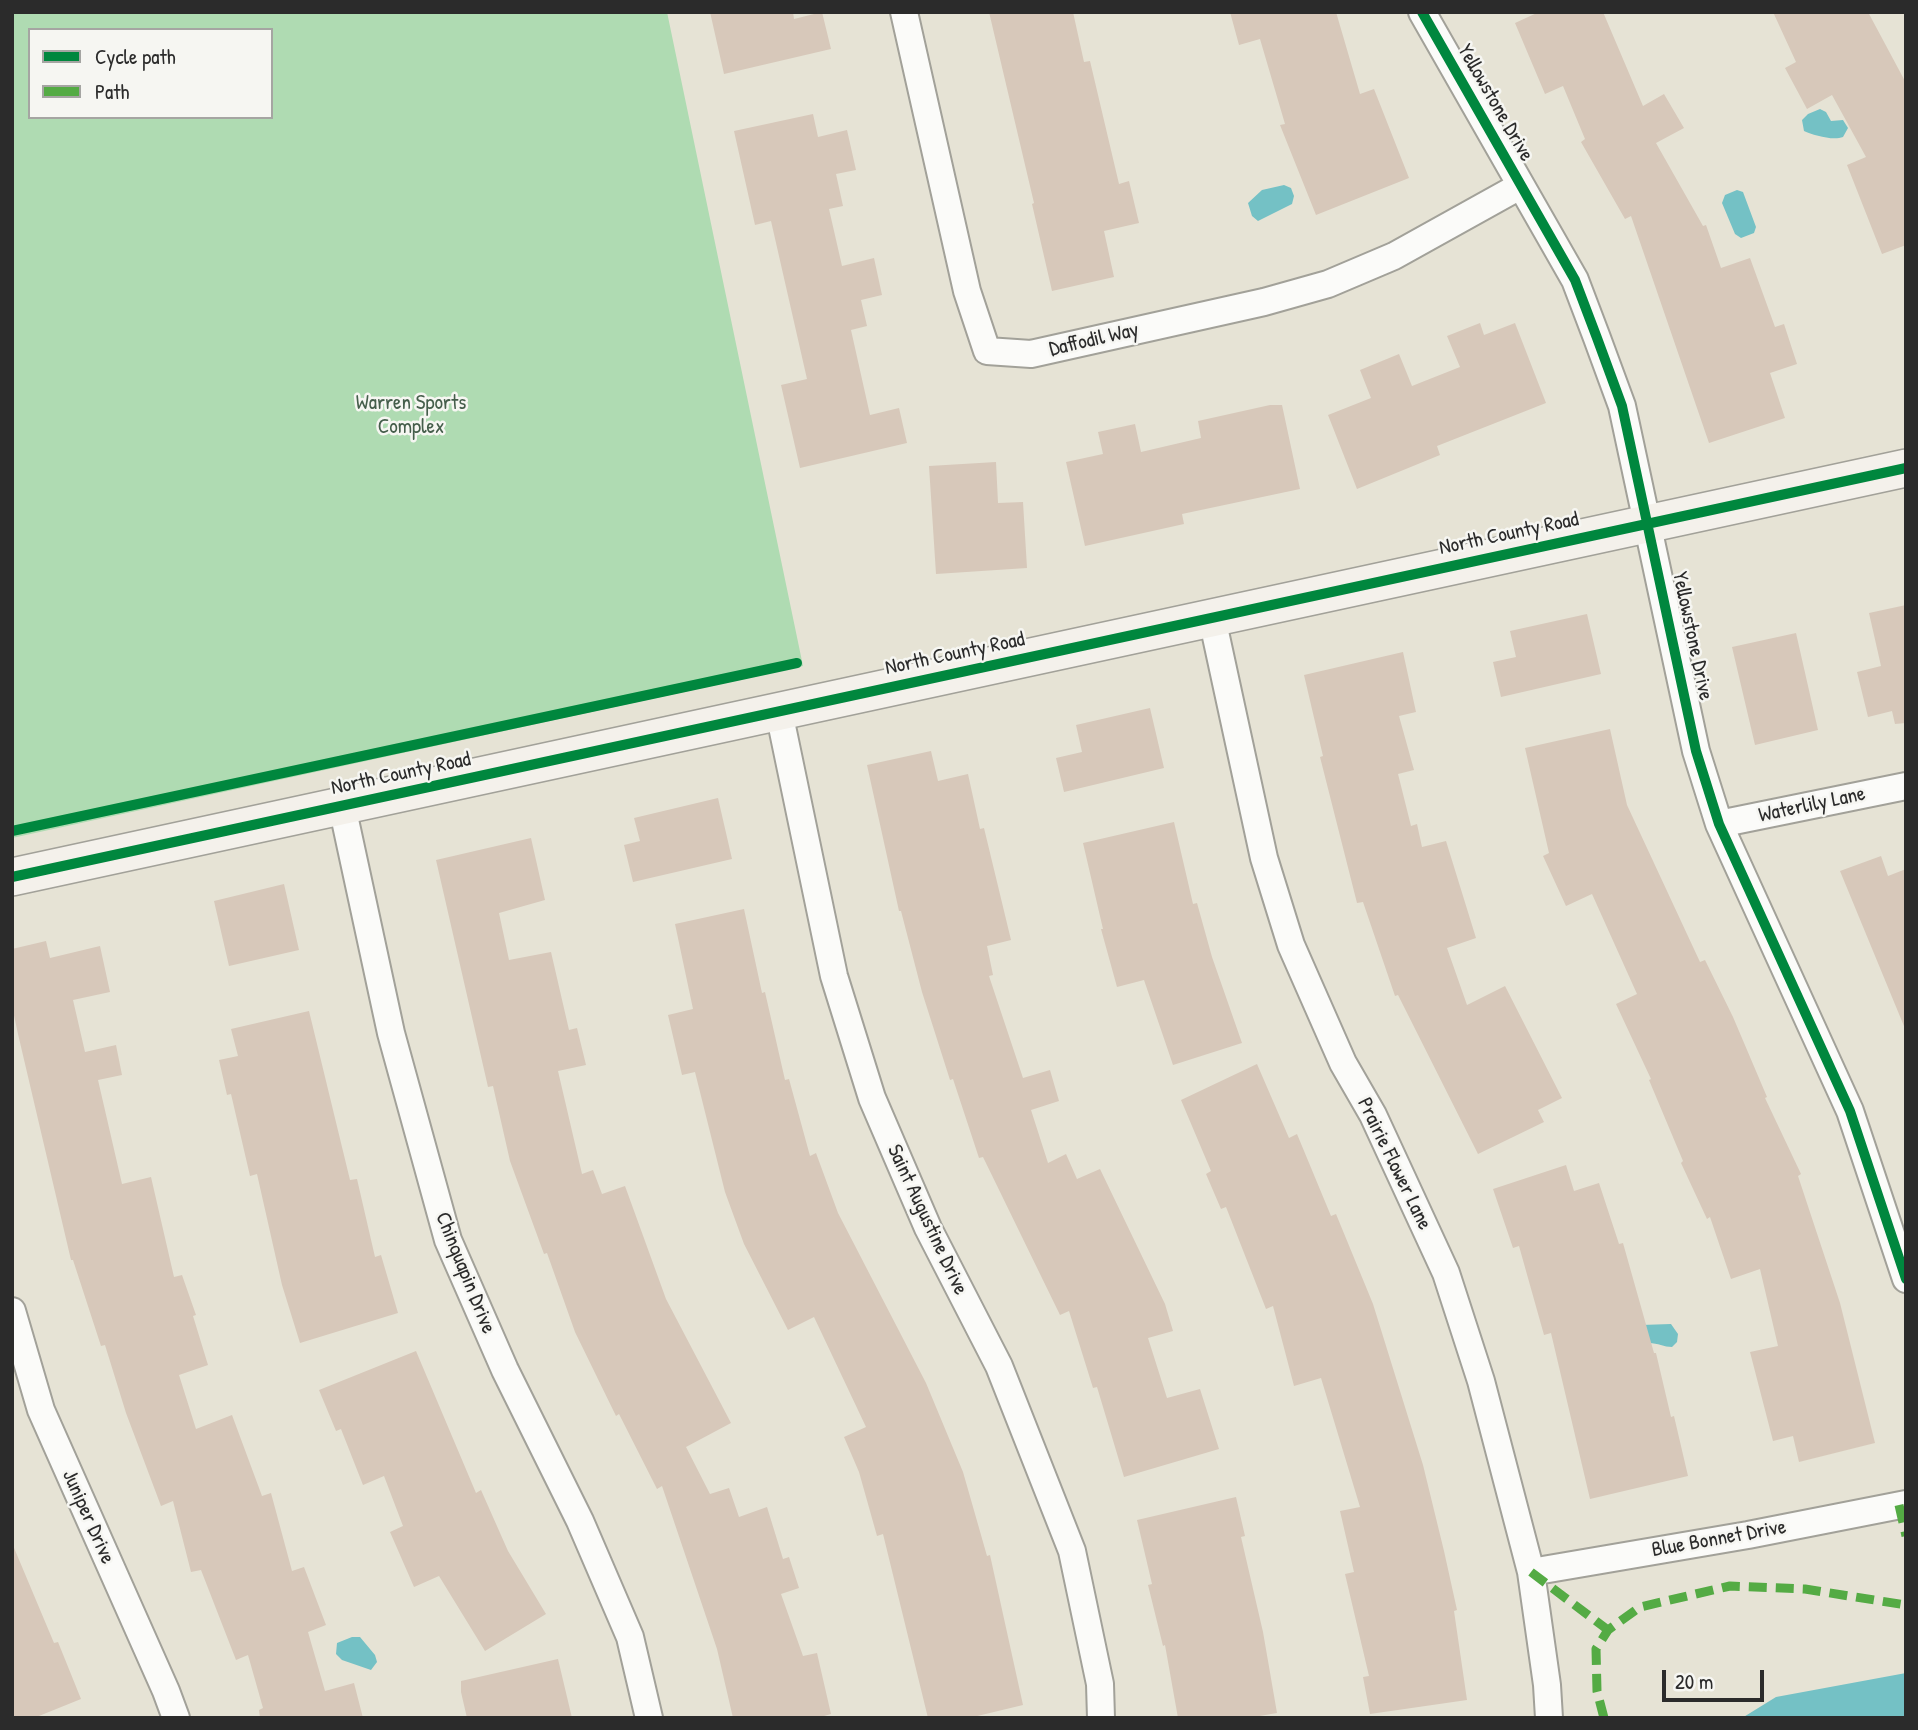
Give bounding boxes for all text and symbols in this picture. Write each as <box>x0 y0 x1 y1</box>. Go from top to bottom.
legend <box>28 28 273 119</box>
street label: Yellowstone Drive <box>1451 40 1539 166</box>
text: Cycle path <box>95 42 176 71</box>
text: Path <box>95 77 129 106</box>
street label: Daffodil Way <box>1047 317 1141 363</box>
park label: Warren Sports Complex <box>356 390 466 440</box>
street label: North County Road <box>1437 507 1581 561</box>
street label: Yellowstone Drive <box>1666 569 1718 703</box>
street label: North County Road <box>883 627 1027 681</box>
street label: North County Road <box>329 747 473 801</box>
street label: Waterlily Lane <box>1756 781 1868 829</box>
street label: Prairie Flower Lane <box>1351 1094 1437 1234</box>
street label: Saint Augustine Drive <box>881 1141 973 1299</box>
street label: Chinquapin Drive <box>429 1209 501 1337</box>
street label: Juniper Drive <box>56 1466 120 1568</box>
street label: Blue Bonnet Drive <box>1650 1515 1788 1563</box>
scale bar <box>1666 1656 1768 1700</box>
text: 20 m <box>1675 1667 1713 1696</box>

